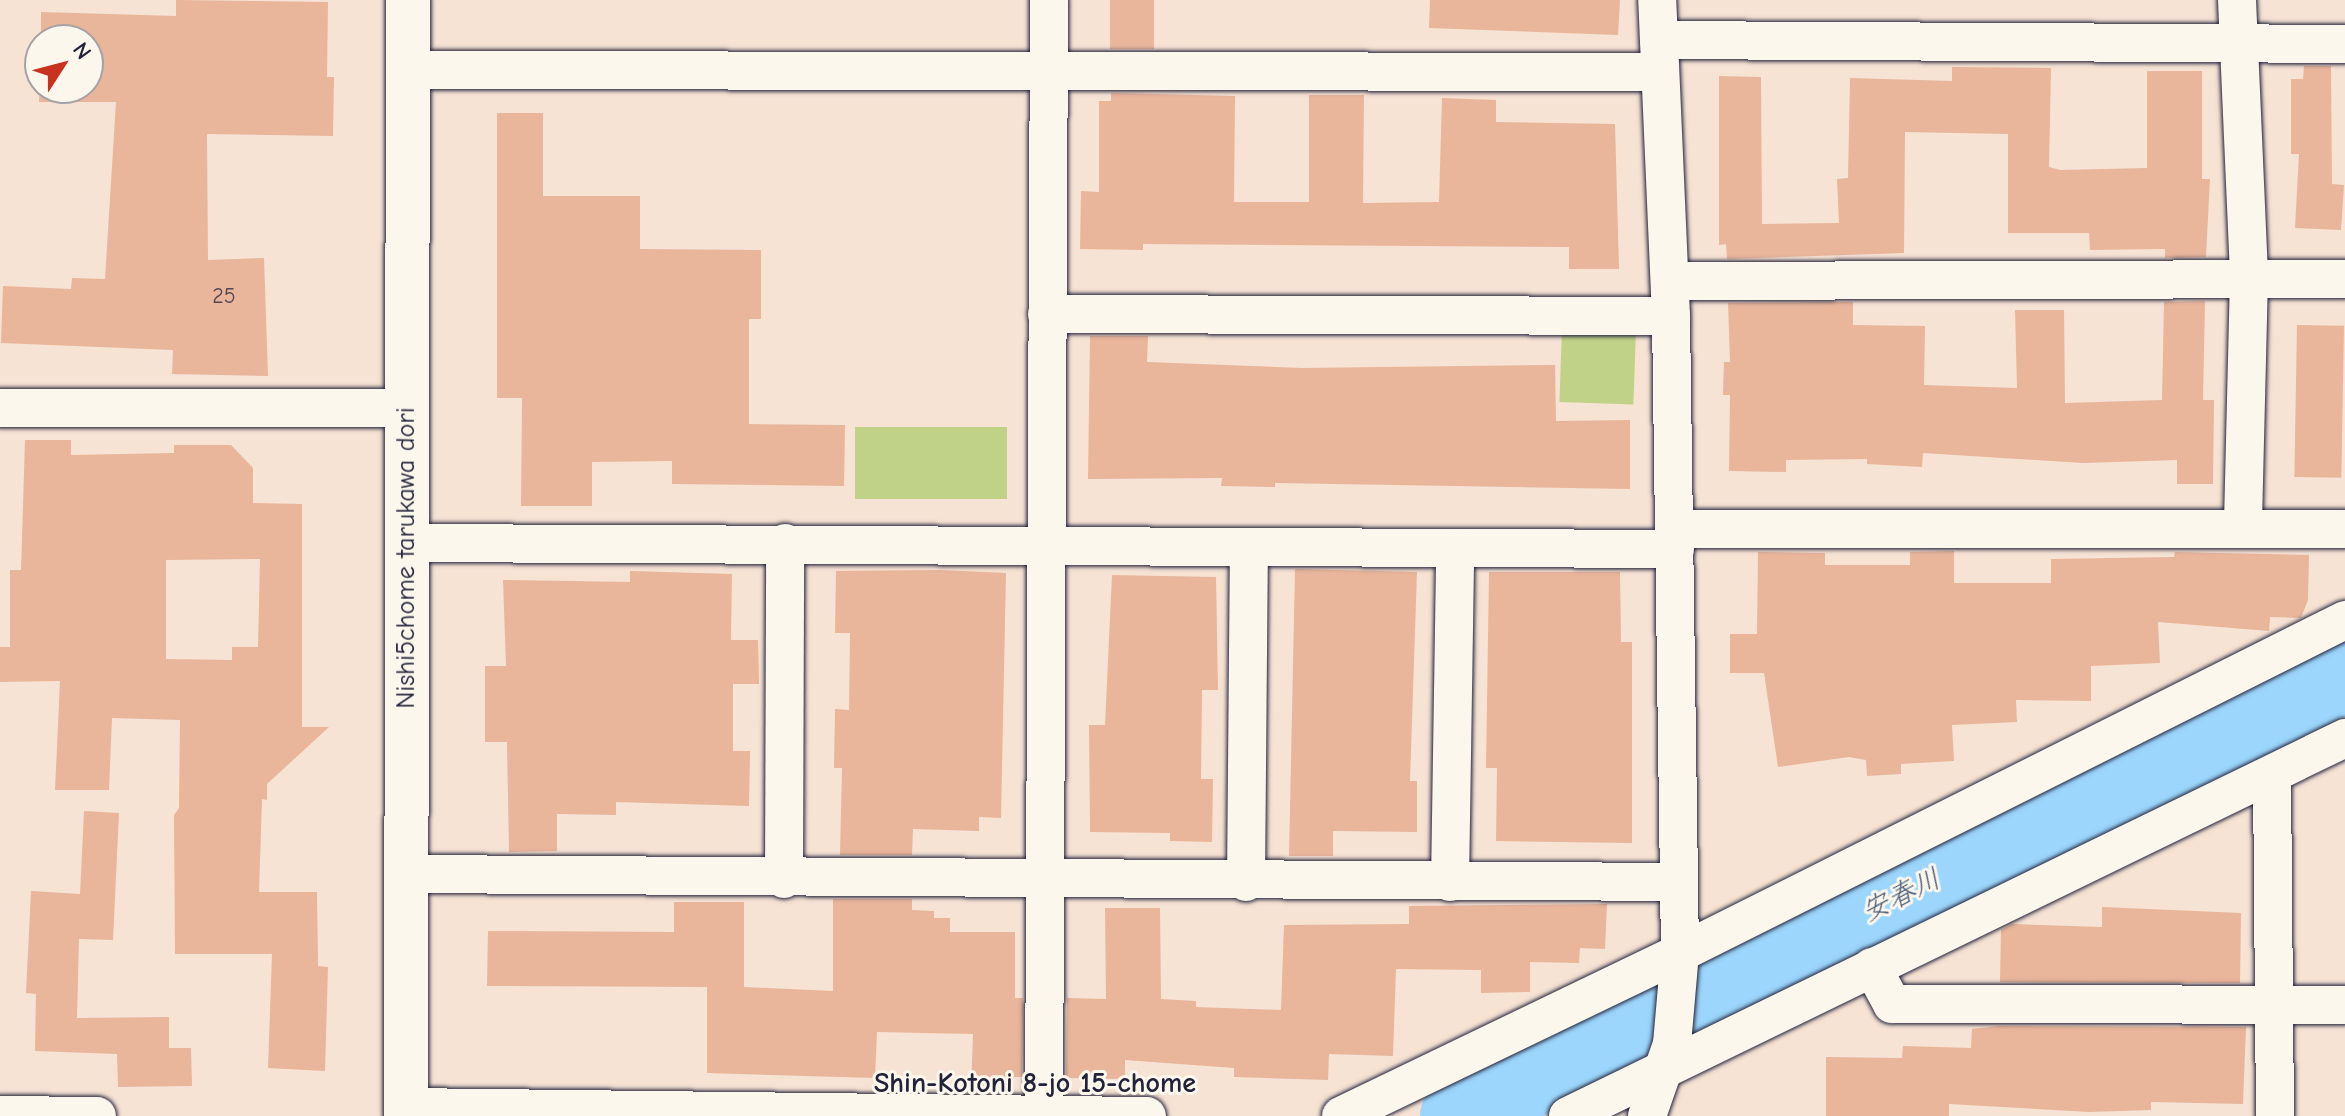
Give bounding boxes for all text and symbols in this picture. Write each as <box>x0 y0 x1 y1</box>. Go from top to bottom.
north arrow <box>24 24 104 104</box>
text: N <box>67 38 97 65</box>
house number: 25 <box>212 284 236 310</box>
street label: Nishi5chome tarukawa dori <box>391 407 423 709</box>
water label: 安春川 <box>1856 861 1946 929</box>
district label: Shin-Kotoni 8-jo 15-chome <box>874 1066 1196 1100</box>

